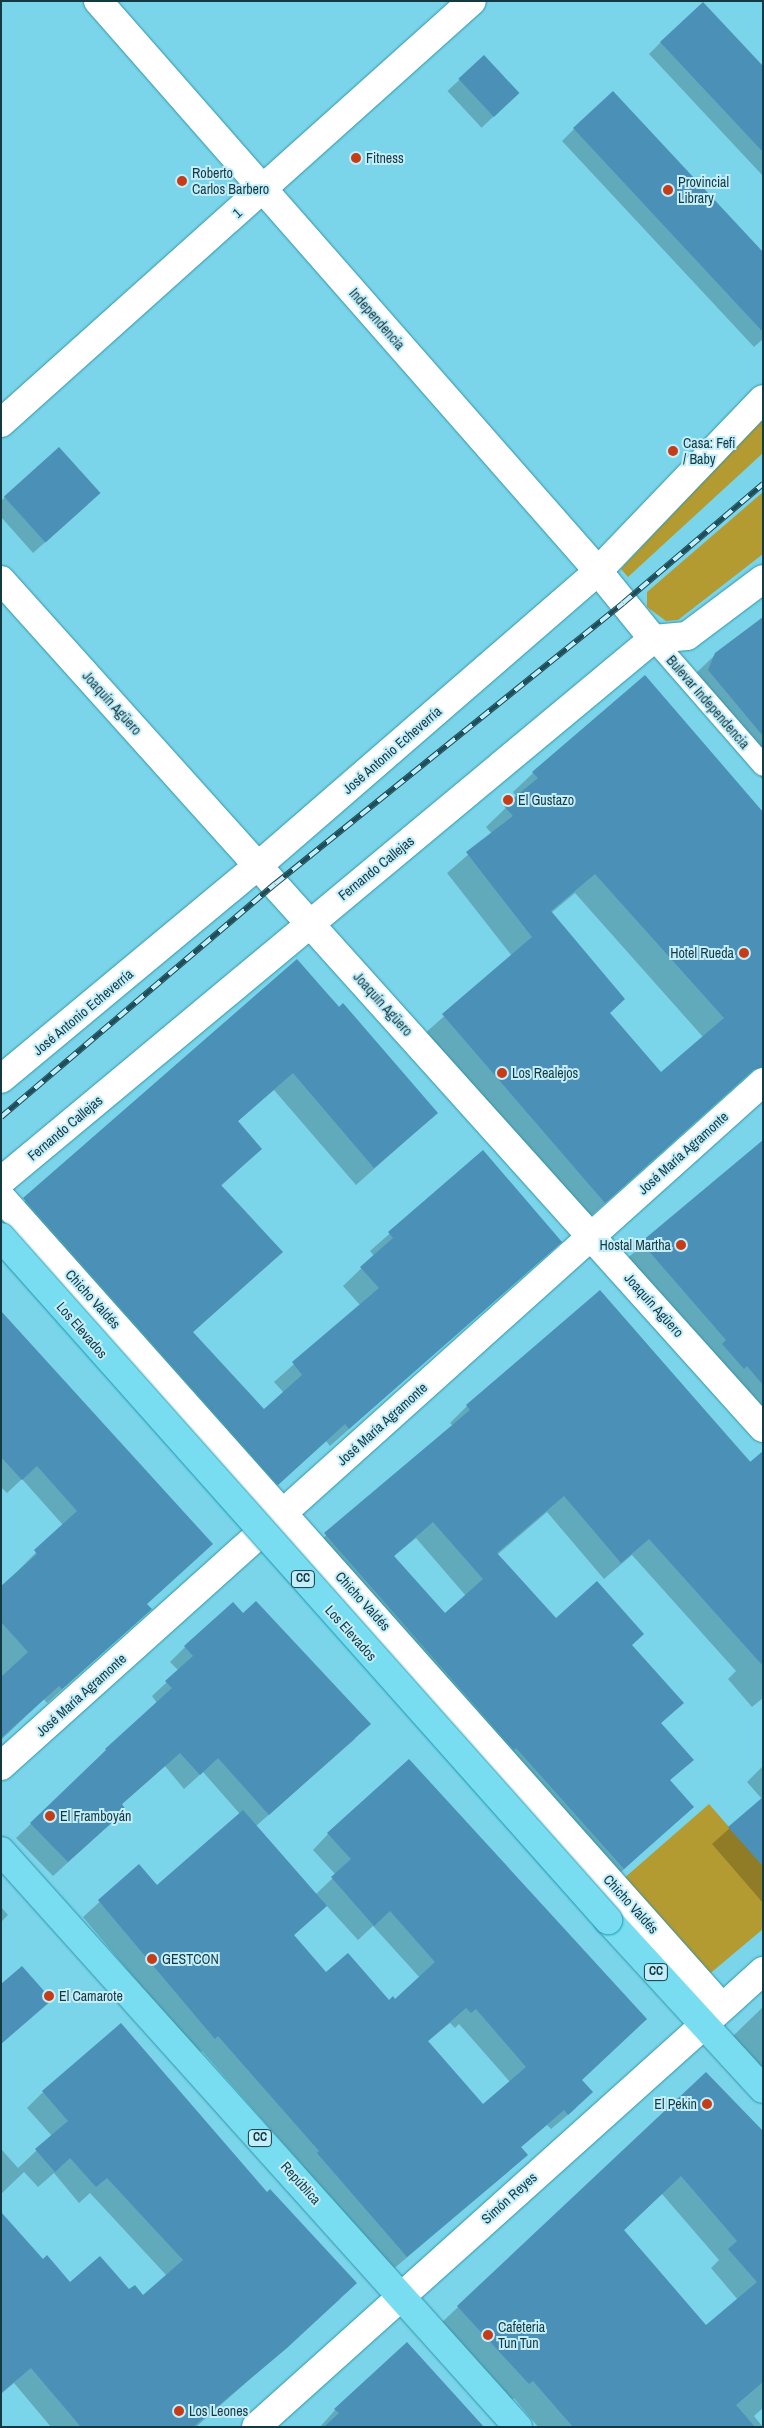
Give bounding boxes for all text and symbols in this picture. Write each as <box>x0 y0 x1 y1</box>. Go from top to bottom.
place label: Fitness <box>366 150 404 166</box>
marker: Fitness <box>350 152 362 164</box>
place label: Roberto Carlos Barbero <box>192 165 269 198</box>
place label: Provincial Library <box>678 174 729 206</box>
marker: Roberto Carlos Barbero <box>176 175 188 187</box>
marker: Provincial Library <box>662 184 674 196</box>
street label: 1 <box>229 205 245 221</box>
street label: Independencia <box>346 285 408 353</box>
place label: Casa: Fefi / Baby <box>683 435 735 468</box>
marker: Casa: Fefi / Baby <box>667 445 679 457</box>
street label: Bulevar Independencia <box>663 652 753 752</box>
street label: Joaquín Agüero <box>79 667 145 739</box>
street label: José Antonio Echeverría <box>339 702 445 798</box>
place label: El Gustazo <box>518 792 574 808</box>
marker: El Gustazo <box>502 794 514 806</box>
street label: Fernando Callejas <box>335 832 417 904</box>
place label: Hotel Rueda <box>670 945 734 961</box>
marker: Hotel Rueda <box>738 947 750 959</box>
street label: José Antonio Echeverría <box>29 965 137 1059</box>
street label: Joaquín Agüero <box>350 968 416 1040</box>
place label: Los Realejos <box>512 1065 578 1081</box>
marker: Los Realejos <box>496 1067 508 1079</box>
street label: Fernando Callejas <box>24 1092 106 1164</box>
street label: José María Agramonte <box>634 1108 732 1198</box>
place label: Hostal Martha <box>600 1237 671 1253</box>
marker: Hostal Martha <box>675 1239 687 1251</box>
street label: Chicho Valdés <box>62 1266 124 1332</box>
street label: Joaquín Agüero <box>621 1269 687 1341</box>
street label: Los Elevados <box>53 1298 111 1362</box>
street label: José María Agramonte <box>333 1379 431 1469</box>
street label: Chicho Valdés <box>332 1568 394 1634</box>
road number: CC <box>290 1570 316 1588</box>
street label: Los Elevados <box>322 1602 380 1664</box>
street label: José María Agramonte <box>32 1650 130 1740</box>
place label: El Framboyán <box>60 1808 131 1824</box>
marker: El Framboyán <box>44 1810 56 1822</box>
street label: Chicho Valdés <box>600 1871 662 1937</box>
place label: GESTCON <box>162 1951 219 1967</box>
marker: GESTCON <box>146 1953 158 1965</box>
road number: CC <box>644 1962 668 1981</box>
place label: El Camarote <box>59 1988 123 2004</box>
marker: El Camarote <box>43 1990 55 2002</box>
place label: El Pekin <box>654 2096 697 2112</box>
marker: El Pekin <box>701 2098 713 2110</box>
road number: CC <box>248 2128 272 2148</box>
street label: República <box>277 2158 325 2208</box>
street label: Simón Reyes <box>478 2169 540 2227</box>
place label: Cafeteria Tun Tun <box>498 2319 545 2352</box>
marker: Cafeteria Tun Tun <box>482 2329 494 2341</box>
place label: Los Leones <box>189 2403 248 2419</box>
marker: Los Leones <box>173 2405 185 2417</box>

